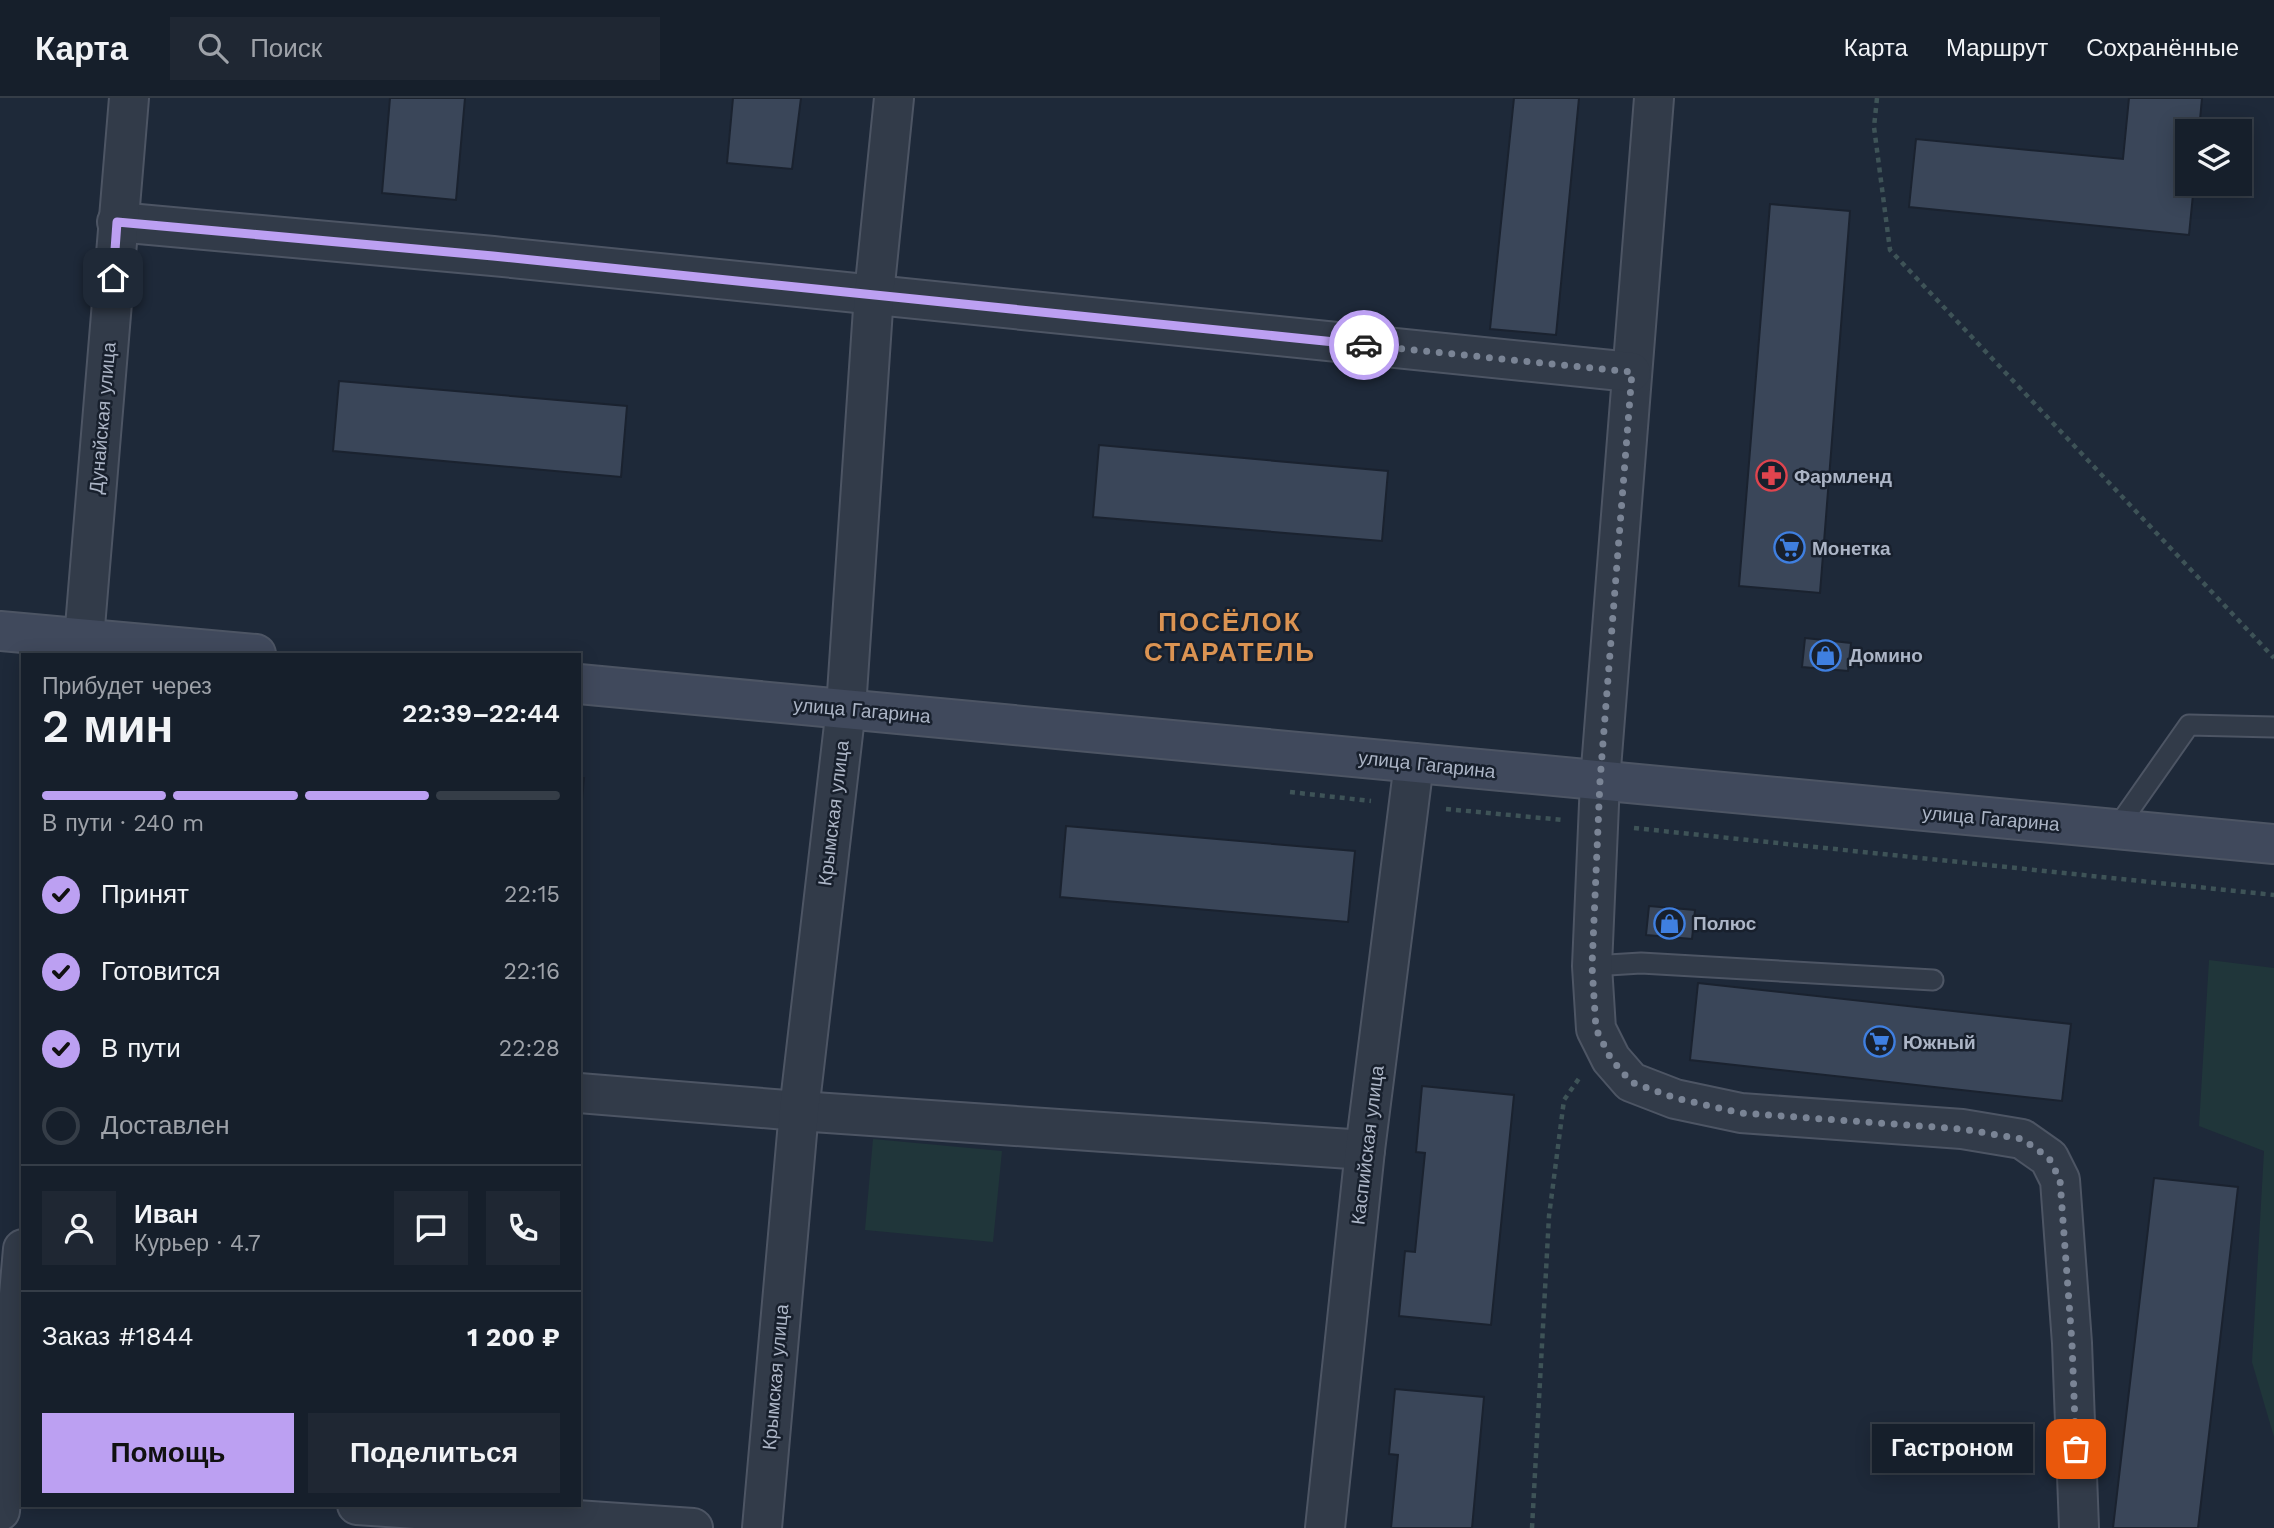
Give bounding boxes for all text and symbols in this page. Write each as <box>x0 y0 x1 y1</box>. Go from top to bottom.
search box <box>170 17 660 80</box>
text: Карта <box>35 29 128 68</box>
icon: search <box>194 29 232 67</box>
text: Поиск <box>250 33 322 63</box>
text: Карта <box>1844 34 1908 62</box>
text: Маршрут <box>1946 34 2048 62</box>
text: Сохранённые <box>2086 34 2239 62</box>
map controls <box>2175 119 2252 196</box>
button: layers <box>2175 119 2252 196</box>
pin <box>83 248 143 308</box>
icon: home <box>94 259 132 297</box>
courier <box>1329 310 1399 380</box>
icon: car <box>1345 326 1383 364</box>
street label: Дунайская улица <box>84 341 121 495</box>
pharmacy icon: Фармленд <box>1754 459 1788 493</box>
place label: Фармленд <box>1794 465 1892 488</box>
supermarket icon: Монетка <box>1772 531 1806 565</box>
place label: Монетка <box>1812 537 1891 560</box>
district label: ПОСЁЛОК СТАРАТЕЛЬ <box>1144 607 1316 667</box>
shop icon: Домино <box>1809 638 1843 672</box>
place label: Домино <box>1849 644 1923 667</box>
text: Прибудет через <box>42 673 212 700</box>
street label: улица Гагарина <box>792 693 932 728</box>
text: 22:39–22:44 <box>402 698 560 728</box>
text: 2 мин <box>42 699 173 753</box>
street label: Крымская улица <box>813 739 854 887</box>
street label: улица Гагарина <box>1357 746 1497 783</box>
street label: улица Гагарина <box>1921 801 2061 836</box>
text: В пути · 240 m <box>42 810 204 837</box>
icon: check <box>42 876 80 914</box>
text: Принят <box>101 879 189 909</box>
text: 22:15 <box>504 881 560 908</box>
shop icon: Полюс <box>1653 906 1687 940</box>
place label: Полюс <box>1693 912 1757 935</box>
icon: check <box>42 953 80 991</box>
text: Готовится <box>101 956 220 986</box>
text: 22:16 <box>503 958 560 985</box>
supermarket icon: Южный <box>1863 1025 1897 1059</box>
icon: check <box>42 1030 80 1068</box>
place label: Южный <box>1903 1031 1976 1054</box>
text: В пути <box>101 1033 181 1063</box>
text: 22:28 <box>499 1035 560 1062</box>
street label: Каспийская улица <box>1346 1064 1389 1226</box>
text: Доставлен <box>101 1110 230 1140</box>
button: person <box>42 1191 116 1265</box>
button: chat <box>394 1191 468 1265</box>
button: phone <box>486 1191 560 1265</box>
text: Иван <box>134 1199 199 1229</box>
text: Курьер · 4.7 <box>134 1230 261 1257</box>
street label: Крымская улица <box>758 1303 793 1451</box>
text: Заказ #1844 <box>42 1321 194 1351</box>
text: 1 200 ₽ <box>467 1322 560 1352</box>
button: Помощь <box>42 1413 294 1493</box>
button: Поделиться <box>308 1413 560 1493</box>
pin <box>2046 1419 2106 1479</box>
callout: Гастроном <box>1873 1424 2034 1474</box>
icon: bag <box>2057 1430 2095 1468</box>
text: Гастроном <box>1891 1435 2014 1462</box>

